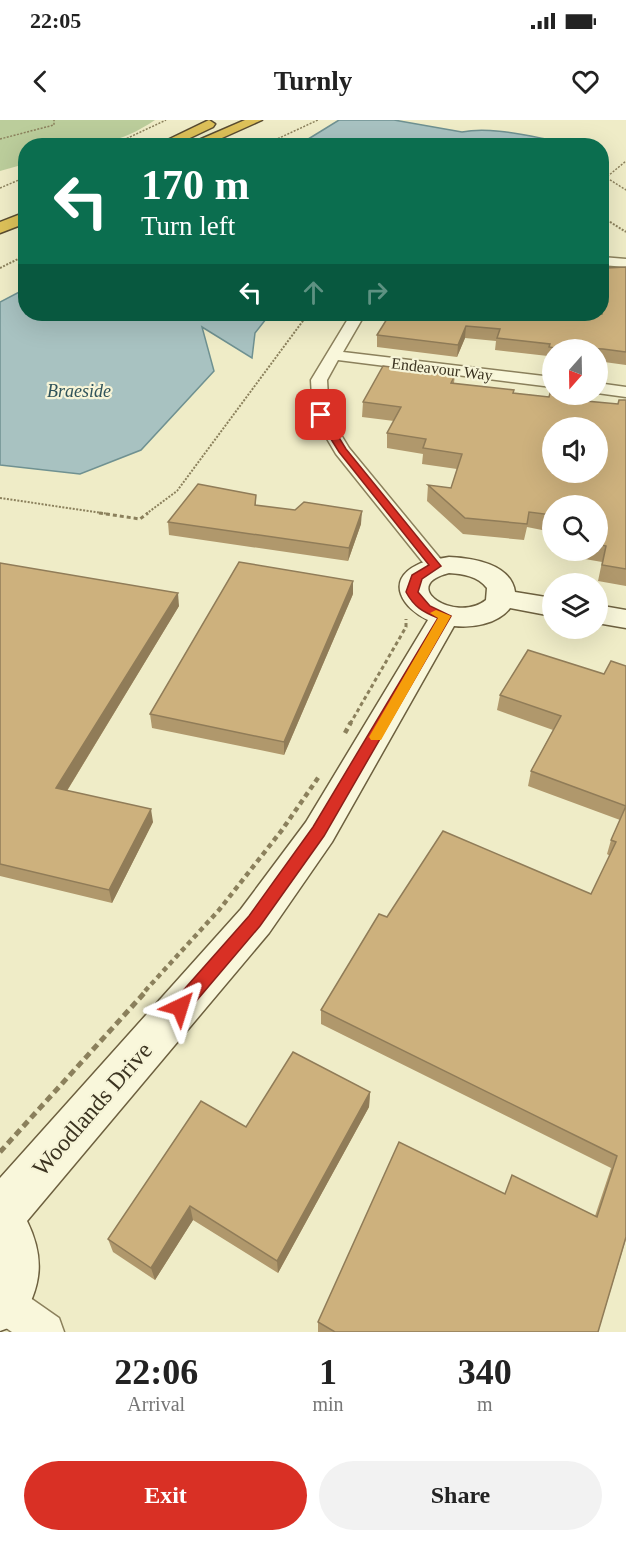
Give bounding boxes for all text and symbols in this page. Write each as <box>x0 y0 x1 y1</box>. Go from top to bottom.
text: 22:05 <box>30 8 81 33</box>
icon: back <box>24 65 57 98</box>
icon: heart <box>569 65 602 98</box>
text: Turnly <box>274 66 352 96</box>
icon: left <box>42 162 120 240</box>
text: 170 m <box>141 162 250 208</box>
text: Turn left <box>141 211 235 241</box>
icon: left <box>234 276 267 309</box>
icon: ahead <box>297 276 330 309</box>
icon: right <box>360 276 393 309</box>
north arrow <box>542 339 608 405</box>
map controls <box>542 339 608 639</box>
street label: Endeavour Way <box>390 354 494 385</box>
water label: Braeside <box>47 381 111 401</box>
pin <box>295 389 346 440</box>
icon: arrive <box>304 398 337 431</box>
button: sound <box>542 417 608 483</box>
button: search <box>542 495 608 561</box>
button: layers <box>542 573 608 639</box>
position arrow <box>148 975 212 1039</box>
street label: Woodlands Drive <box>27 1037 157 1181</box>
text: 22:06 <box>114 1352 198 1392</box>
text: 1 <box>319 1352 337 1392</box>
text: 340 <box>458 1352 512 1392</box>
text: Arrival <box>127 1393 185 1415</box>
text: min <box>312 1393 344 1415</box>
text: m <box>477 1393 493 1415</box>
button: Exit <box>24 1461 307 1530</box>
button: Share <box>319 1461 602 1530</box>

